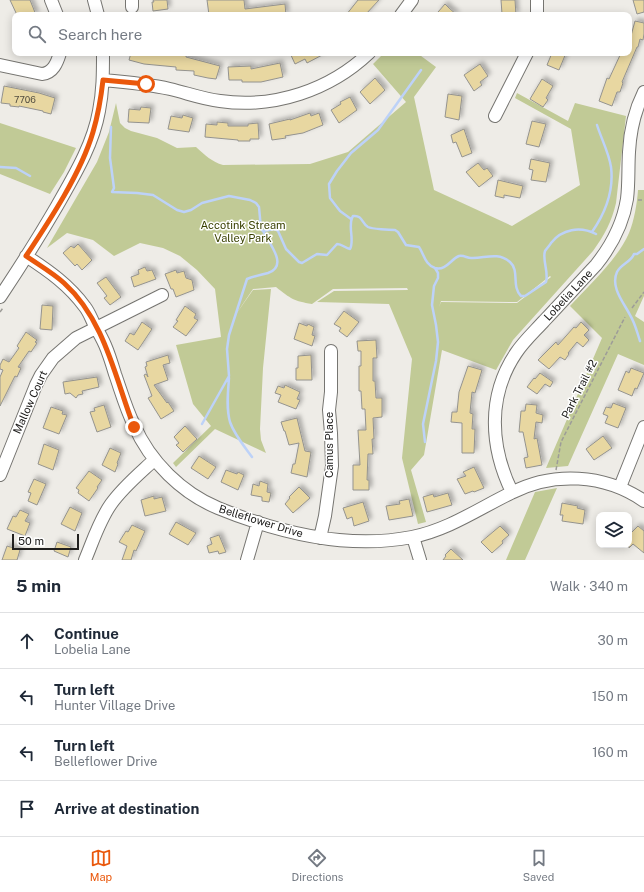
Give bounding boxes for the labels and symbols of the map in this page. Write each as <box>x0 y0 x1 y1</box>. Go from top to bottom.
route start <box>137 75 155 93</box>
house number: 7706 <box>14 94 36 105</box>
park label: Accotink Stream Valley Park <box>200 219 286 244</box>
street label: Lobelia Lane <box>542 267 594 323</box>
street label: Park Trail #2 <box>559 357 599 420</box>
street label: Mallow Court <box>11 368 49 436</box>
street label: Camus Place <box>323 412 335 478</box>
route end <box>125 418 143 436</box>
street label: Belleflower Drive <box>217 502 305 540</box>
scale bar <box>12 532 79 551</box>

